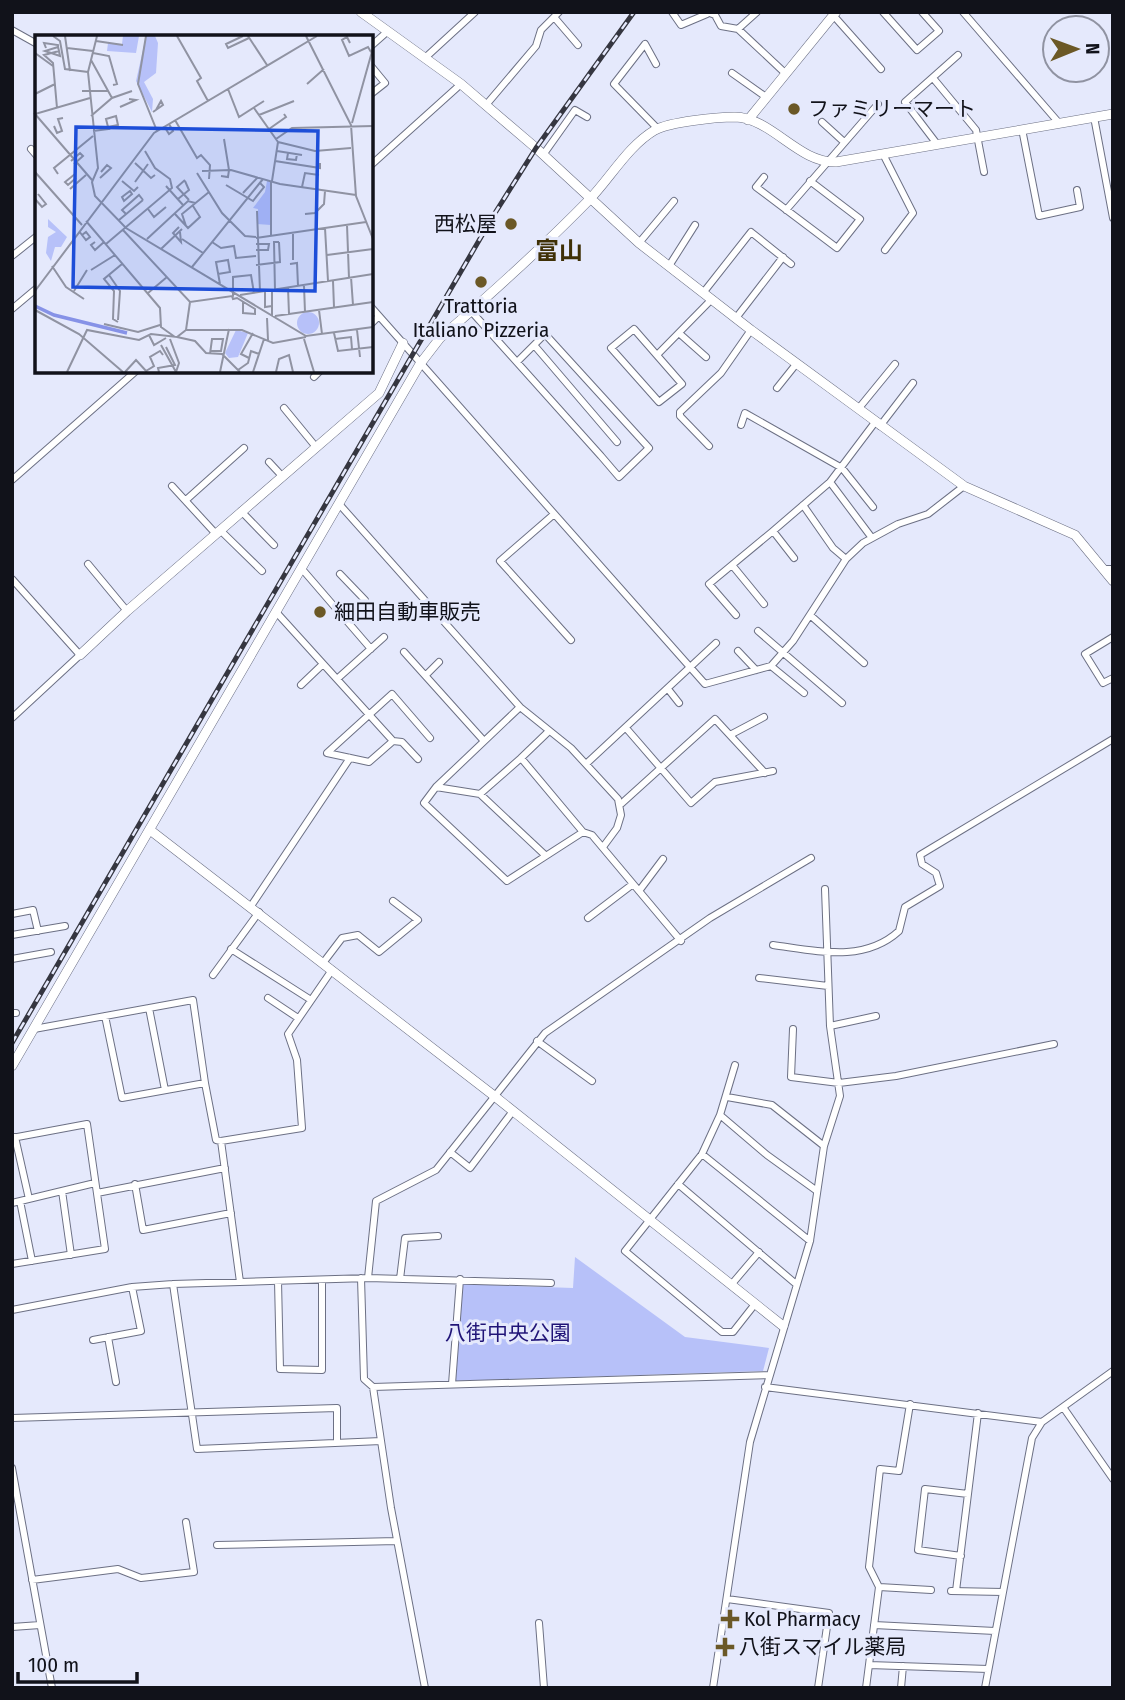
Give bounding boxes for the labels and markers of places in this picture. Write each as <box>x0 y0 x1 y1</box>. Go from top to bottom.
place label: ファミリーマート <box>808 96 976 122</box>
marker: ファミリーマート <box>786 101 802 117</box>
place label: 西松屋 <box>434 211 497 237</box>
marker: 西松屋 <box>503 216 519 232</box>
marker: Trattoria Italiano Pizzeria <box>473 274 489 290</box>
place label: Trattoria Italiano Pizzeria <box>413 293 549 343</box>
place label: 細田自動車販売 <box>334 599 481 625</box>
marker: 細田自動車販売 <box>312 604 328 620</box>
place label: Kol Pharmacy <box>744 1606 861 1632</box>
marker: Kol Pharmacy <box>722 1611 738 1627</box>
place label: 八街スマイル薬局 <box>739 1634 906 1660</box>
marker: 八街スマイル薬局 <box>717 1639 733 1655</box>

